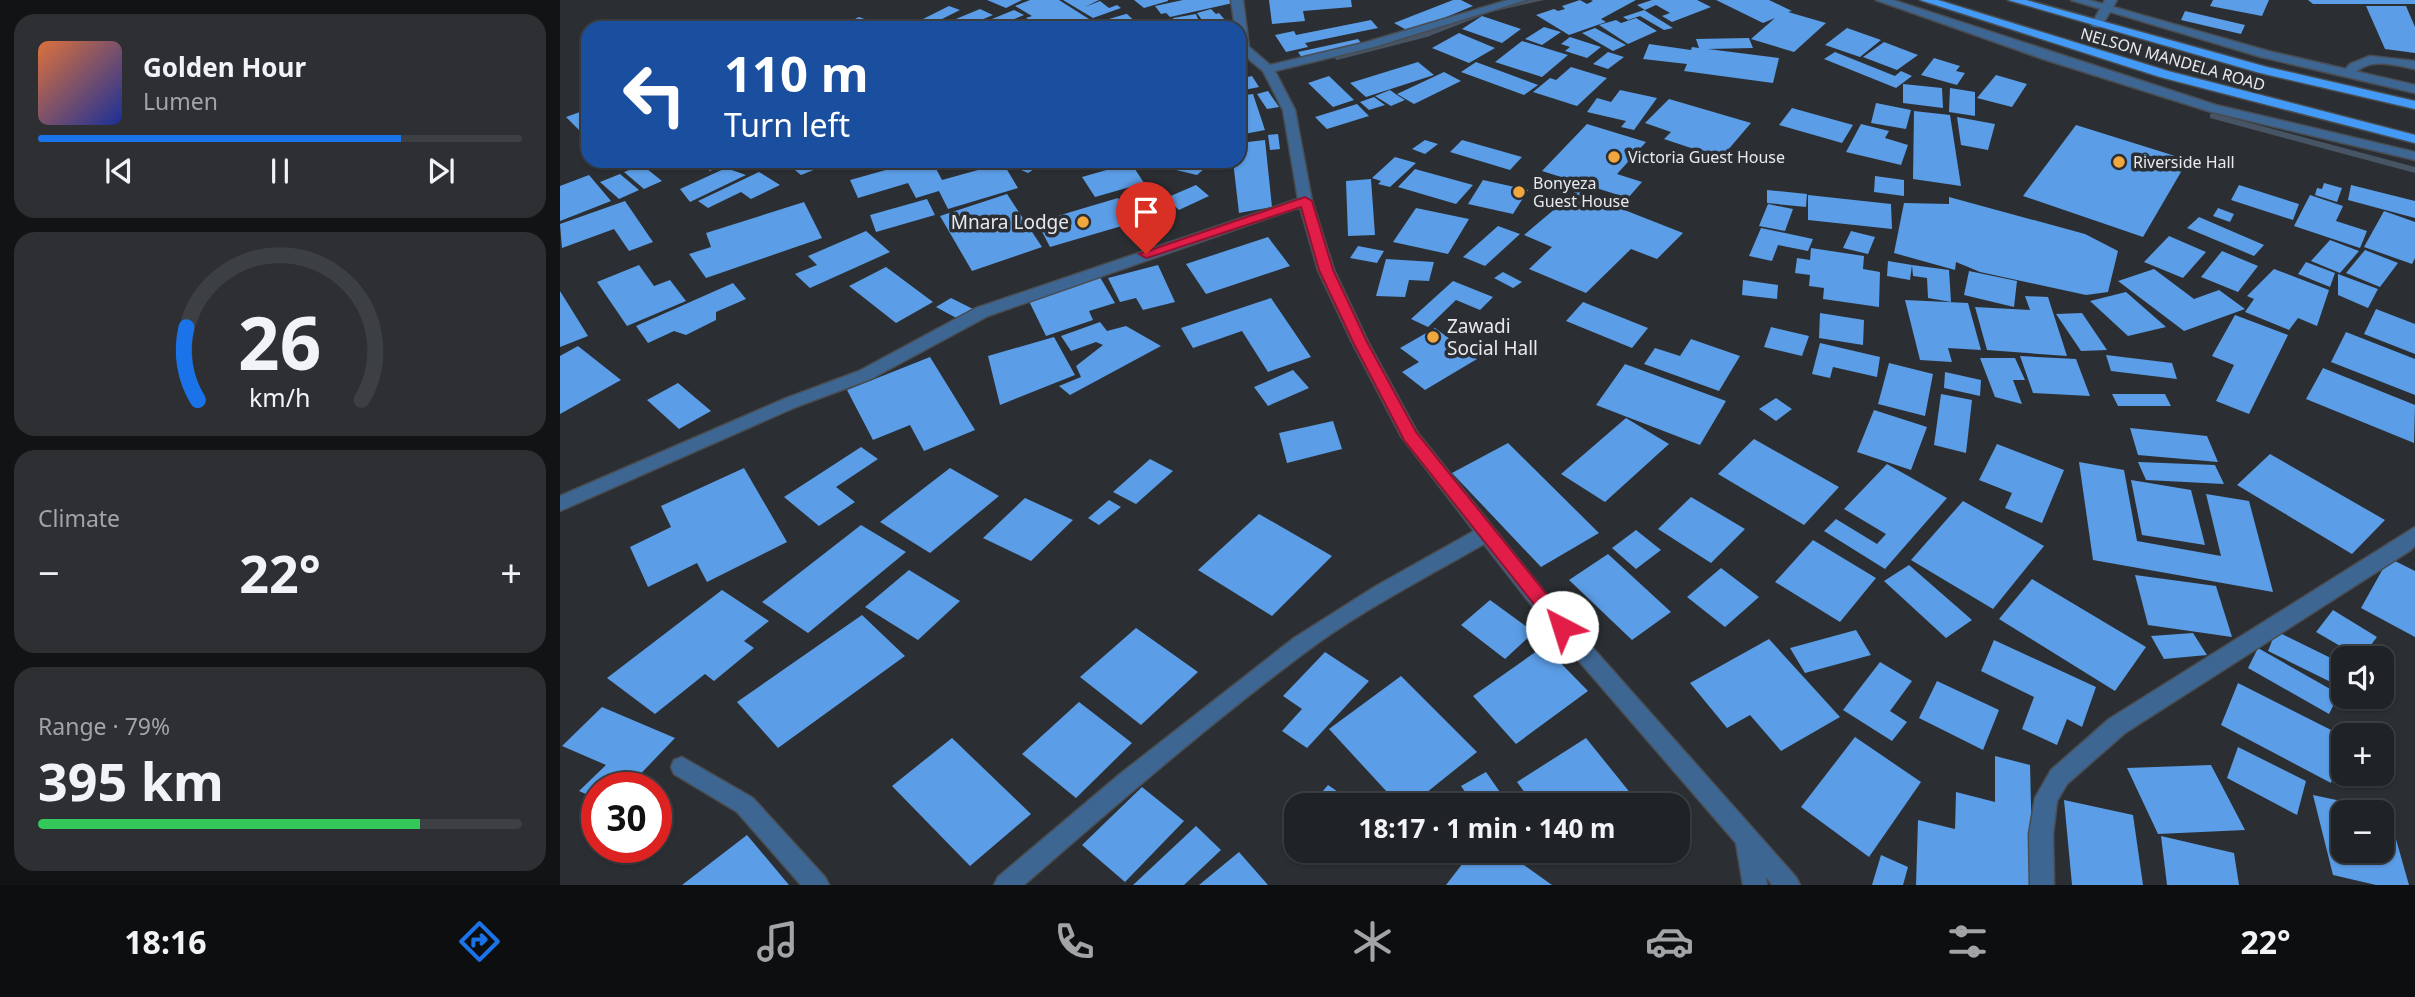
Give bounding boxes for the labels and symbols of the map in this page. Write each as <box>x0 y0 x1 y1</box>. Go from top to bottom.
street label: NELSON MANDELA ROAD <box>2078 22 2268 96</box>
place label: Victoria Guest House <box>1628 146 1785 168</box>
marker: Victoria Guest House <box>1606 149 1622 165</box>
place label: Riverside Hall <box>2133 151 2235 173</box>
marker: Riverside Hall <box>2111 154 2127 170</box>
place label: Bonyeza Guest House <box>1533 172 1629 212</box>
pin <box>1116 182 1176 254</box>
marker: Bonyeza Guest House <box>1511 184 1527 200</box>
place label: Mnara Lodge <box>951 209 1069 235</box>
marker: Mnara Lodge <box>1075 214 1091 230</box>
place label: Zawadi Social Hall <box>1447 313 1538 361</box>
marker: Zawadi Social Hall <box>1425 329 1441 345</box>
position arrow <box>1525 590 1599 664</box>
speed limit sign: 30 <box>581 772 672 863</box>

